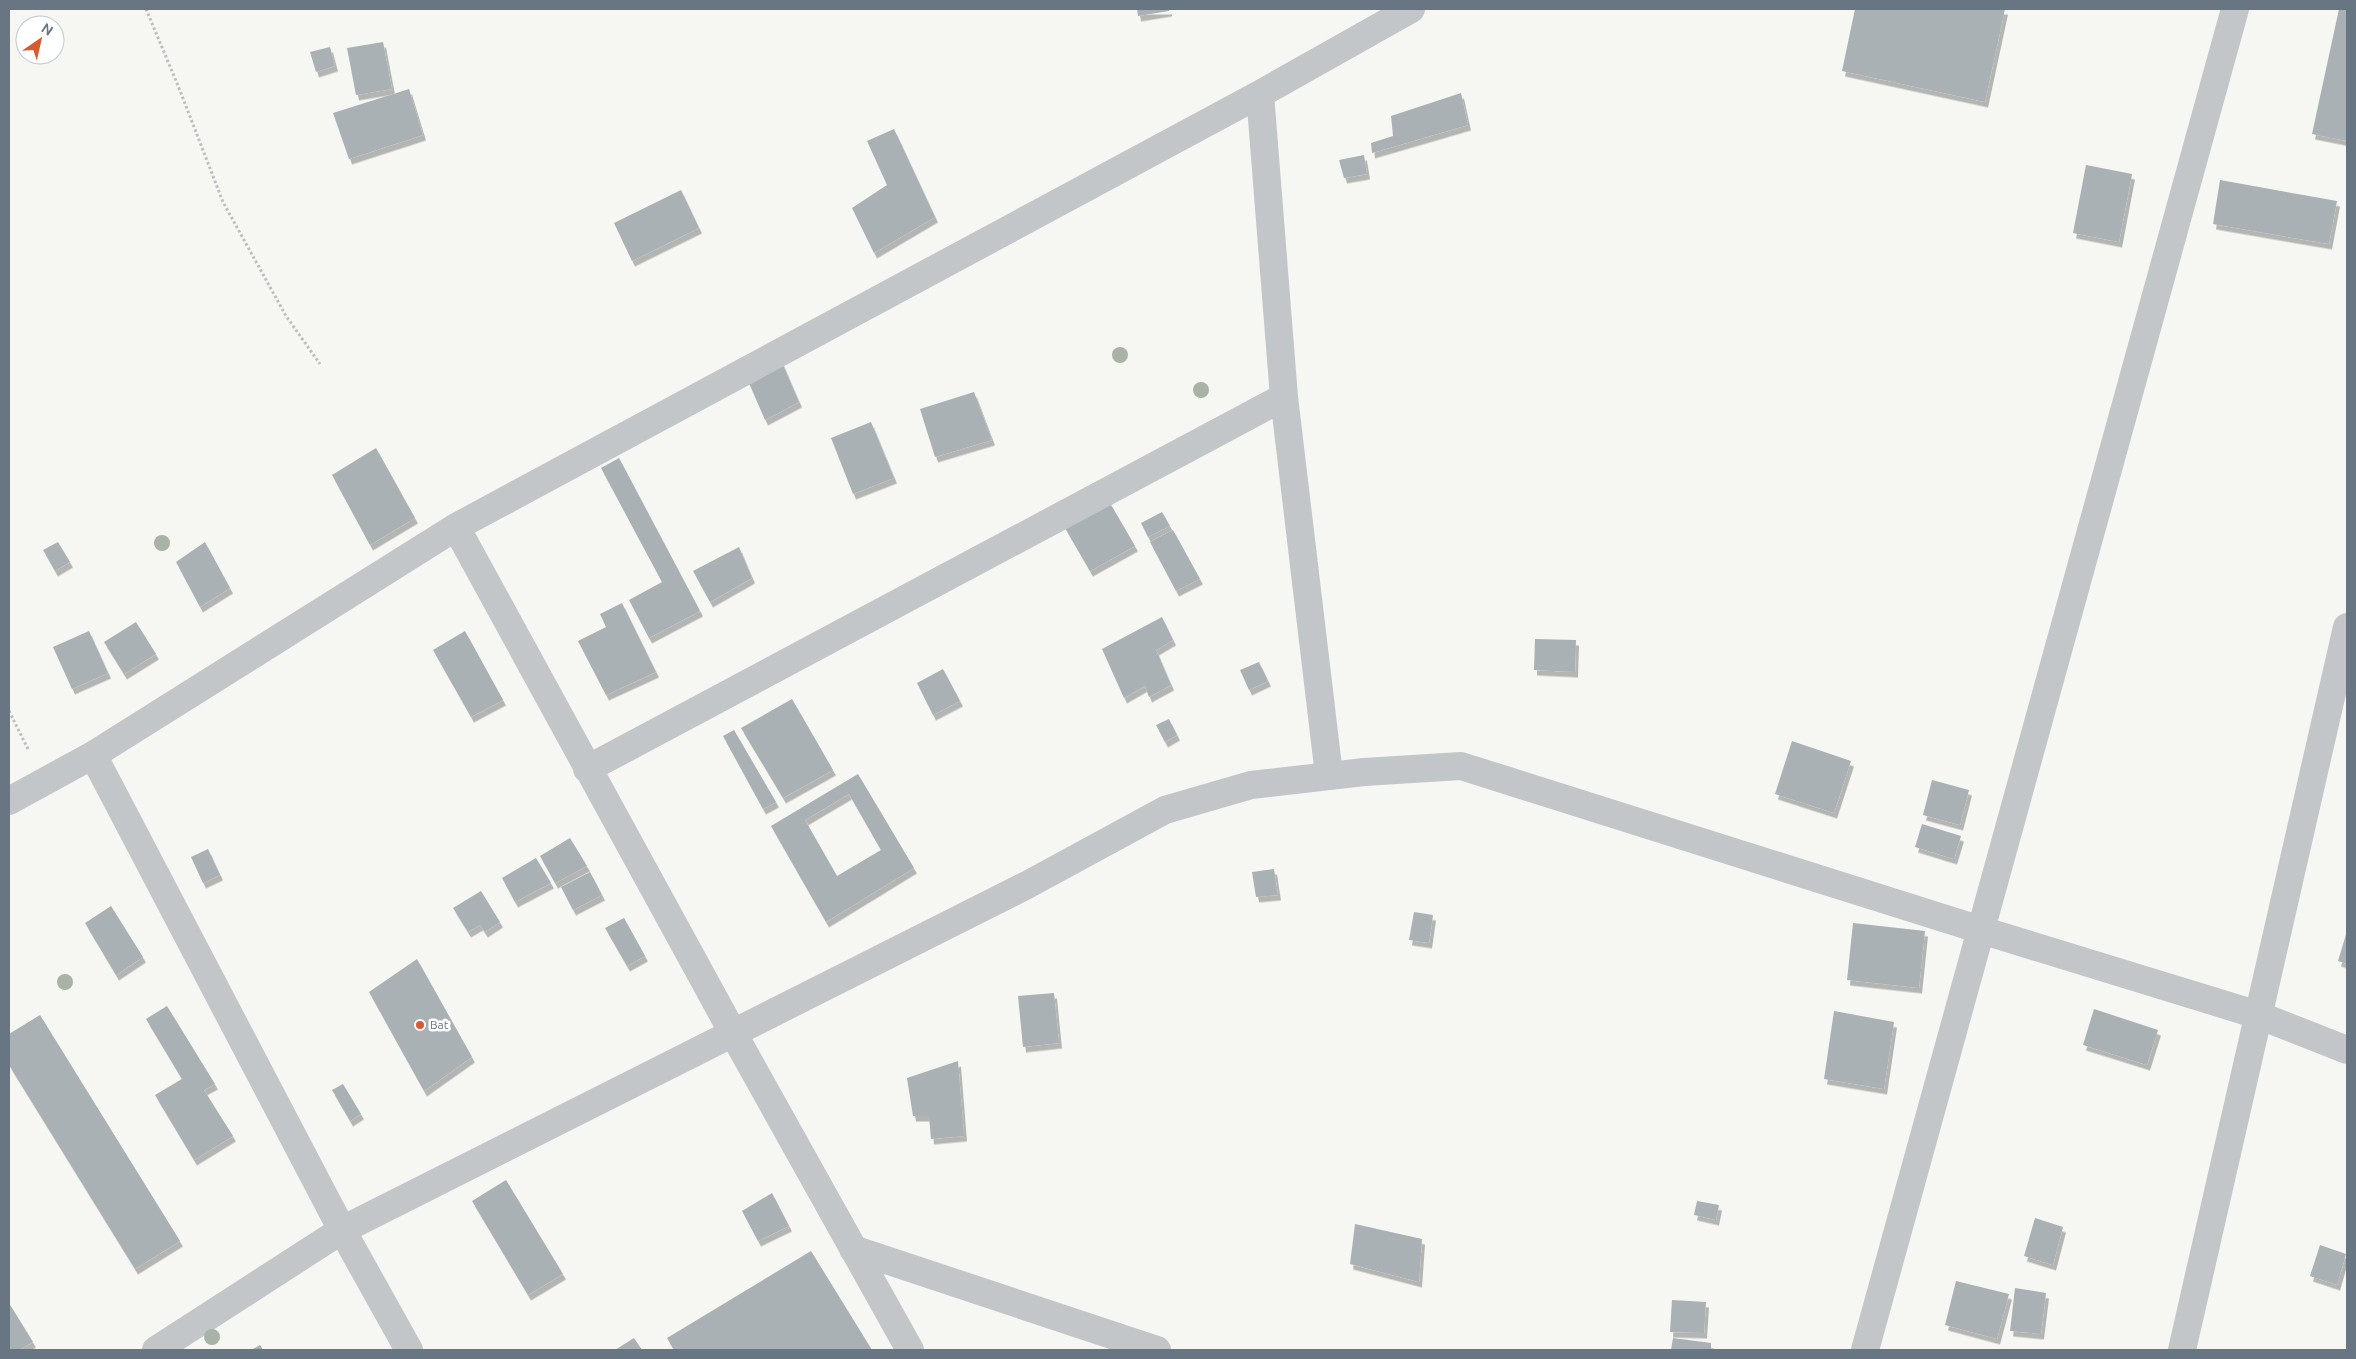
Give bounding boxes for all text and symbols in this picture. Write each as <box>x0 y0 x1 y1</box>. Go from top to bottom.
north arrow <box>15 15 65 65</box>
text: N <box>38 20 56 39</box>
place label: Bat <box>430 1018 449 1031</box>
marker: Bat <box>414 1019 426 1031</box>

